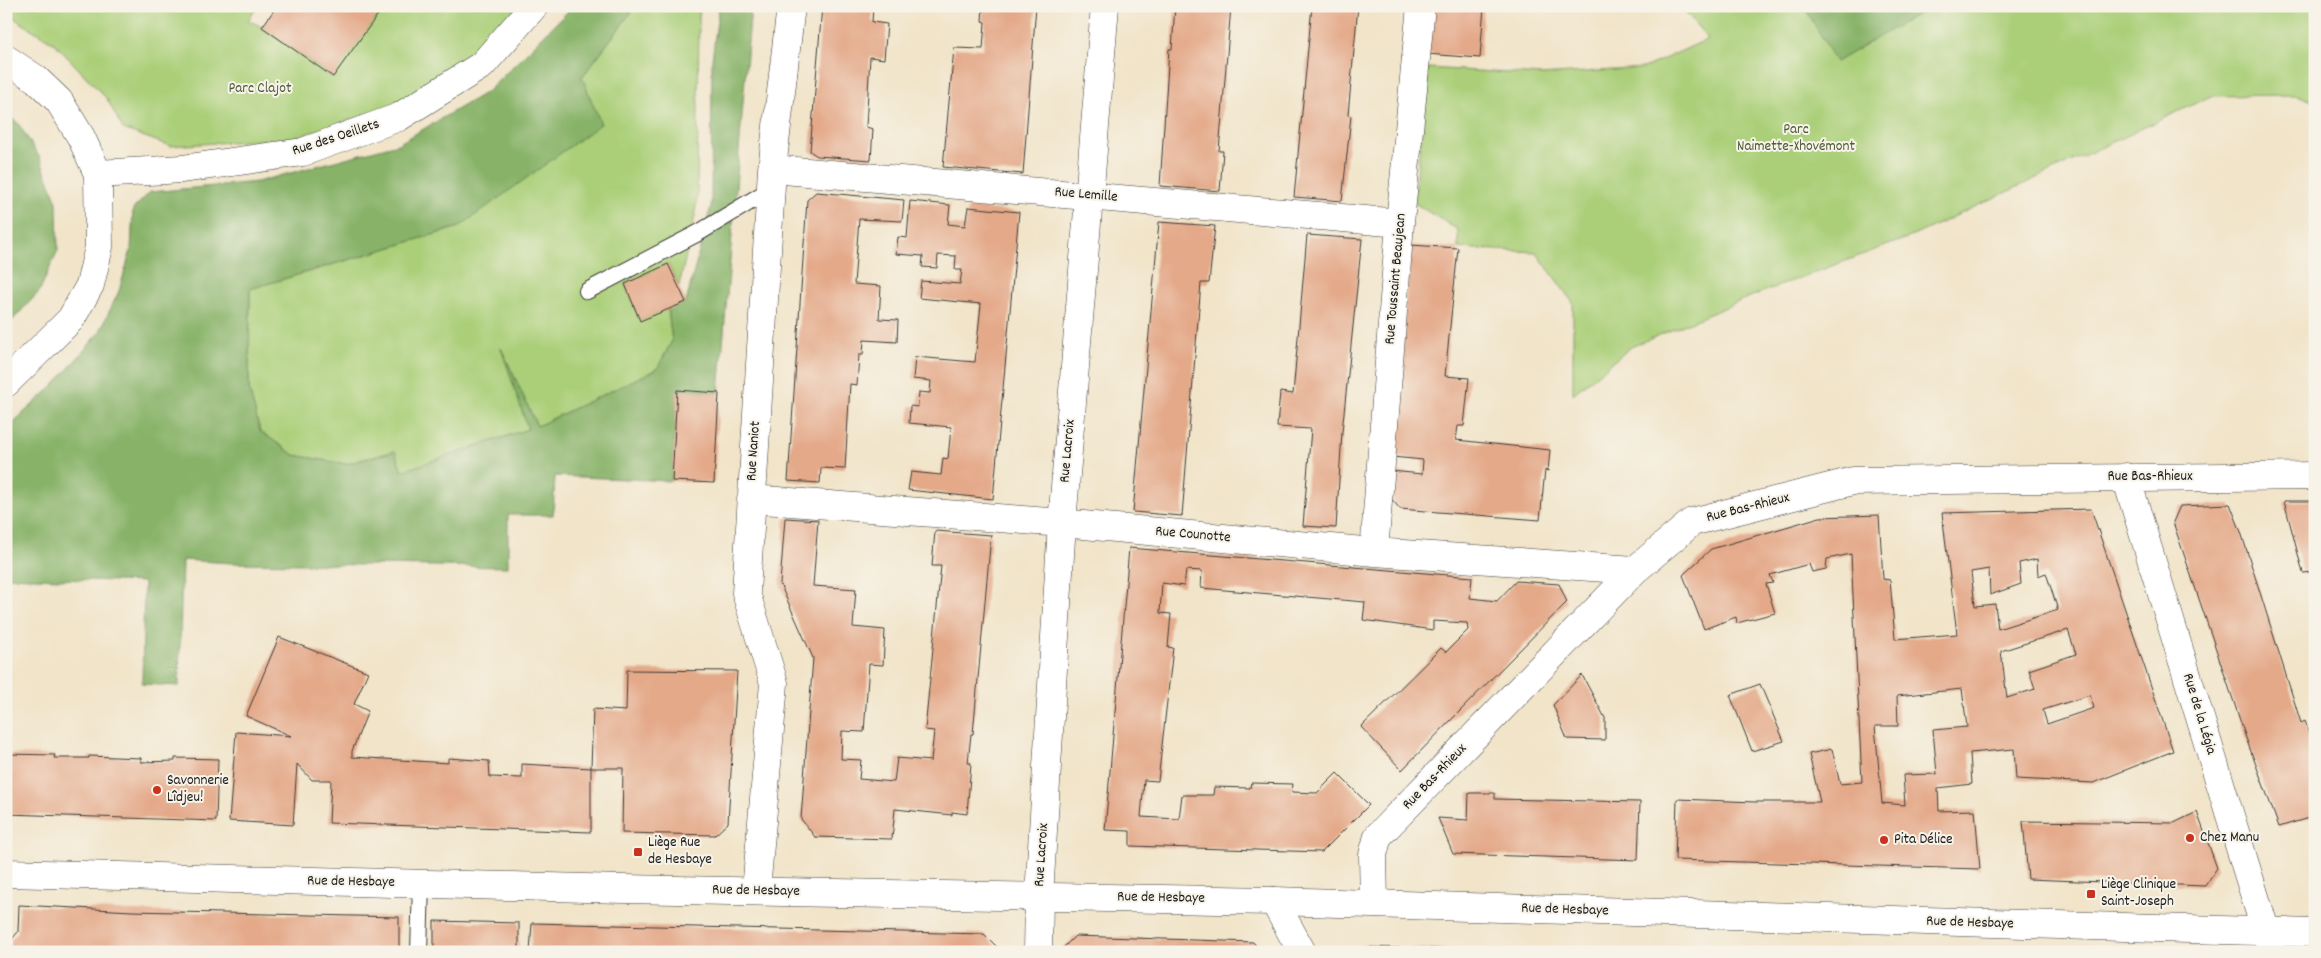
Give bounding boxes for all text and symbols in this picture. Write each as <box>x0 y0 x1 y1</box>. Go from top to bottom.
park label: Parc Clajot <box>228 78 292 100</box>
street label: Rue des Oeillets <box>289 114 383 162</box>
park label: Parc Naimette-Xhovémont <box>1737 119 1855 158</box>
street label: Rue Lemille <box>1053 181 1119 209</box>
street label: Rue Toussaint Beaujean <box>1379 212 1413 346</box>
street label: Rue Lacroix <box>1054 418 1082 484</box>
street label: Rue Naniot <box>741 420 767 482</box>
street label: Rue Bas-Rhieux <box>2108 466 2193 488</box>
street label: Rue Bas-Rhieux <box>1704 487 1792 529</box>
street label: Rue Counotte <box>1154 521 1232 549</box>
street label: Rue de la Légia <box>2176 671 2222 758</box>
street label: Rue Bas-Rhieux <box>1398 738 1473 815</box>
place label: Savonnerie Lîdjeu! <box>167 770 229 809</box>
marker: Savonnerie Lîdjeu! <box>151 784 163 796</box>
street label: Rue Lacroix <box>1029 822 1055 887</box>
place label: Chez Manu <box>2200 827 2259 849</box>
place label: Pita Délice <box>1894 829 1953 851</box>
place label: Liège Rue de Hesbaye <box>648 832 712 871</box>
marker: Chez Manu <box>2184 832 2196 844</box>
marker: Pita Délice <box>1878 834 1890 846</box>
marker: Liège Rue de Hesbaye <box>632 846 644 858</box>
street label: Rue de Hesbaye <box>307 870 395 894</box>
place label: Liège Clinique Saint-Joseph <box>2101 874 2176 913</box>
street label: Rue de Hesbaye <box>712 879 800 903</box>
street label: Rue de Hesbaye <box>1117 886 1205 910</box>
marker: Liège Clinique Saint-Joseph <box>2085 888 2097 900</box>
street label: Rue de Hesbaye <box>1521 897 1610 923</box>
street label: Rue de Hesbaye <box>1926 910 2015 936</box>

